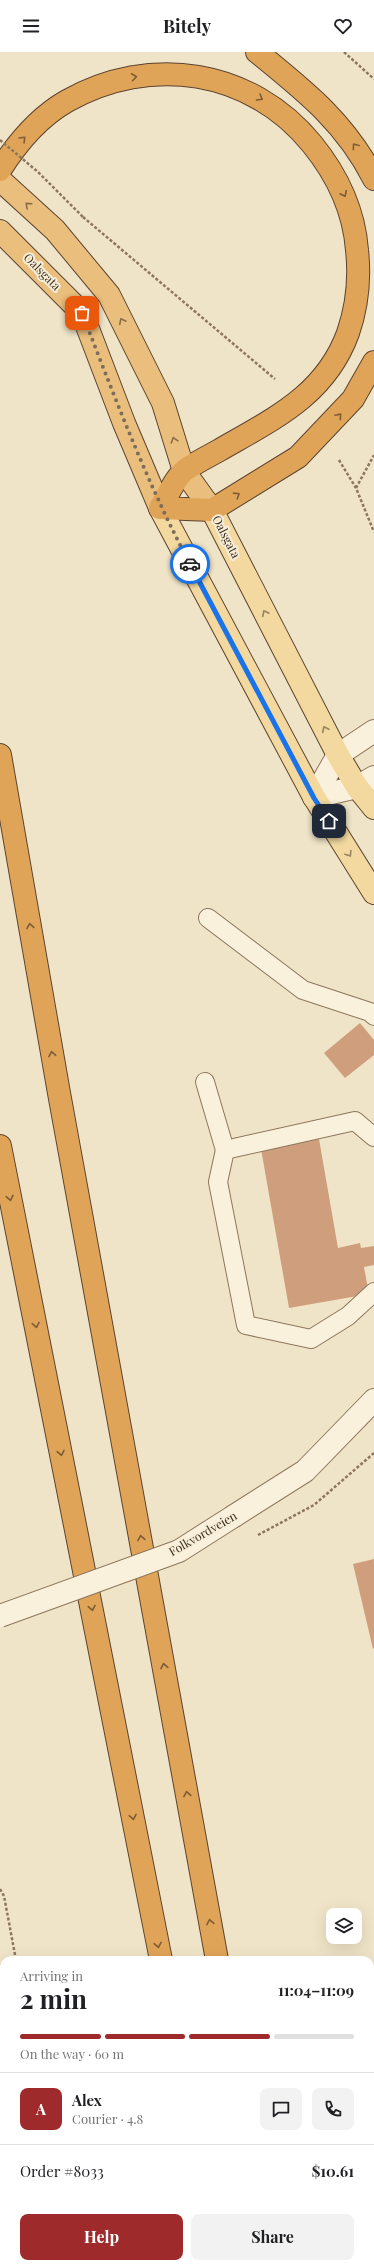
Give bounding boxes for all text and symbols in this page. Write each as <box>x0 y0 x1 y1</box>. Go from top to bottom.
text: Bitely <box>163 14 211 38</box>
icon: menu <box>20 15 42 37</box>
icon: heart <box>332 15 354 37</box>
one-way arrow <box>131 73 137 82</box>
one-way arrow <box>256 94 263 101</box>
one-way arrow <box>18 136 26 144</box>
one-way arrow <box>353 143 360 150</box>
one-way arrow <box>339 190 347 198</box>
one-way arrow <box>25 202 33 210</box>
street label: Oalsgata <box>21 249 65 293</box>
pin <box>65 296 99 330</box>
icon: bag <box>71 302 93 324</box>
one-way arrow <box>119 318 127 326</box>
one-way arrow <box>334 413 341 420</box>
one-way arrow <box>170 437 179 444</box>
one-way arrow <box>233 492 240 500</box>
street label: Oalsgata <box>209 512 244 561</box>
courier <box>170 544 210 584</box>
icon: car <box>179 553 201 575</box>
one-way arrow <box>263 610 270 617</box>
one-way arrow <box>322 725 330 733</box>
pin <box>312 804 346 838</box>
icon: home <box>318 810 340 832</box>
one-way arrow <box>345 850 352 857</box>
one-way arrow <box>26 923 35 929</box>
one-way arrow <box>49 1051 57 1057</box>
one-way arrow <box>6 1195 14 1201</box>
one-way arrow <box>31 1322 39 1329</box>
one-way arrow <box>57 1450 65 1456</box>
street label: Folkvordveien <box>166 1507 239 1559</box>
one-way arrow <box>137 1535 145 1541</box>
one-way arrow <box>87 1605 96 1611</box>
one-way arrow <box>160 1663 169 1669</box>
one-way arrow <box>183 1791 192 1797</box>
one-way arrow <box>129 1814 137 1820</box>
map controls <box>326 1908 362 1944</box>
button: layers <box>326 1908 362 1944</box>
one-way arrow <box>206 1919 215 1925</box>
one-way arrow <box>153 1942 162 1948</box>
text: Arriving in <box>20 1967 83 1984</box>
text: 11:04–11:09 <box>278 1980 354 2000</box>
text: 2 min <box>20 1981 87 2016</box>
text: On the way · 60 m <box>20 2045 124 2062</box>
button: chat <box>260 2088 302 2130</box>
button: phone <box>312 2088 354 2130</box>
text: Alex <box>72 2090 102 2110</box>
text: A <box>36 2099 46 2119</box>
text: Courier · 4.8 <box>72 2110 143 2127</box>
text: Order #8033 <box>20 2161 104 2181</box>
text: $10.61 <box>312 2161 354 2181</box>
button: Help <box>20 2214 183 2260</box>
button: Share <box>191 2214 354 2260</box>

